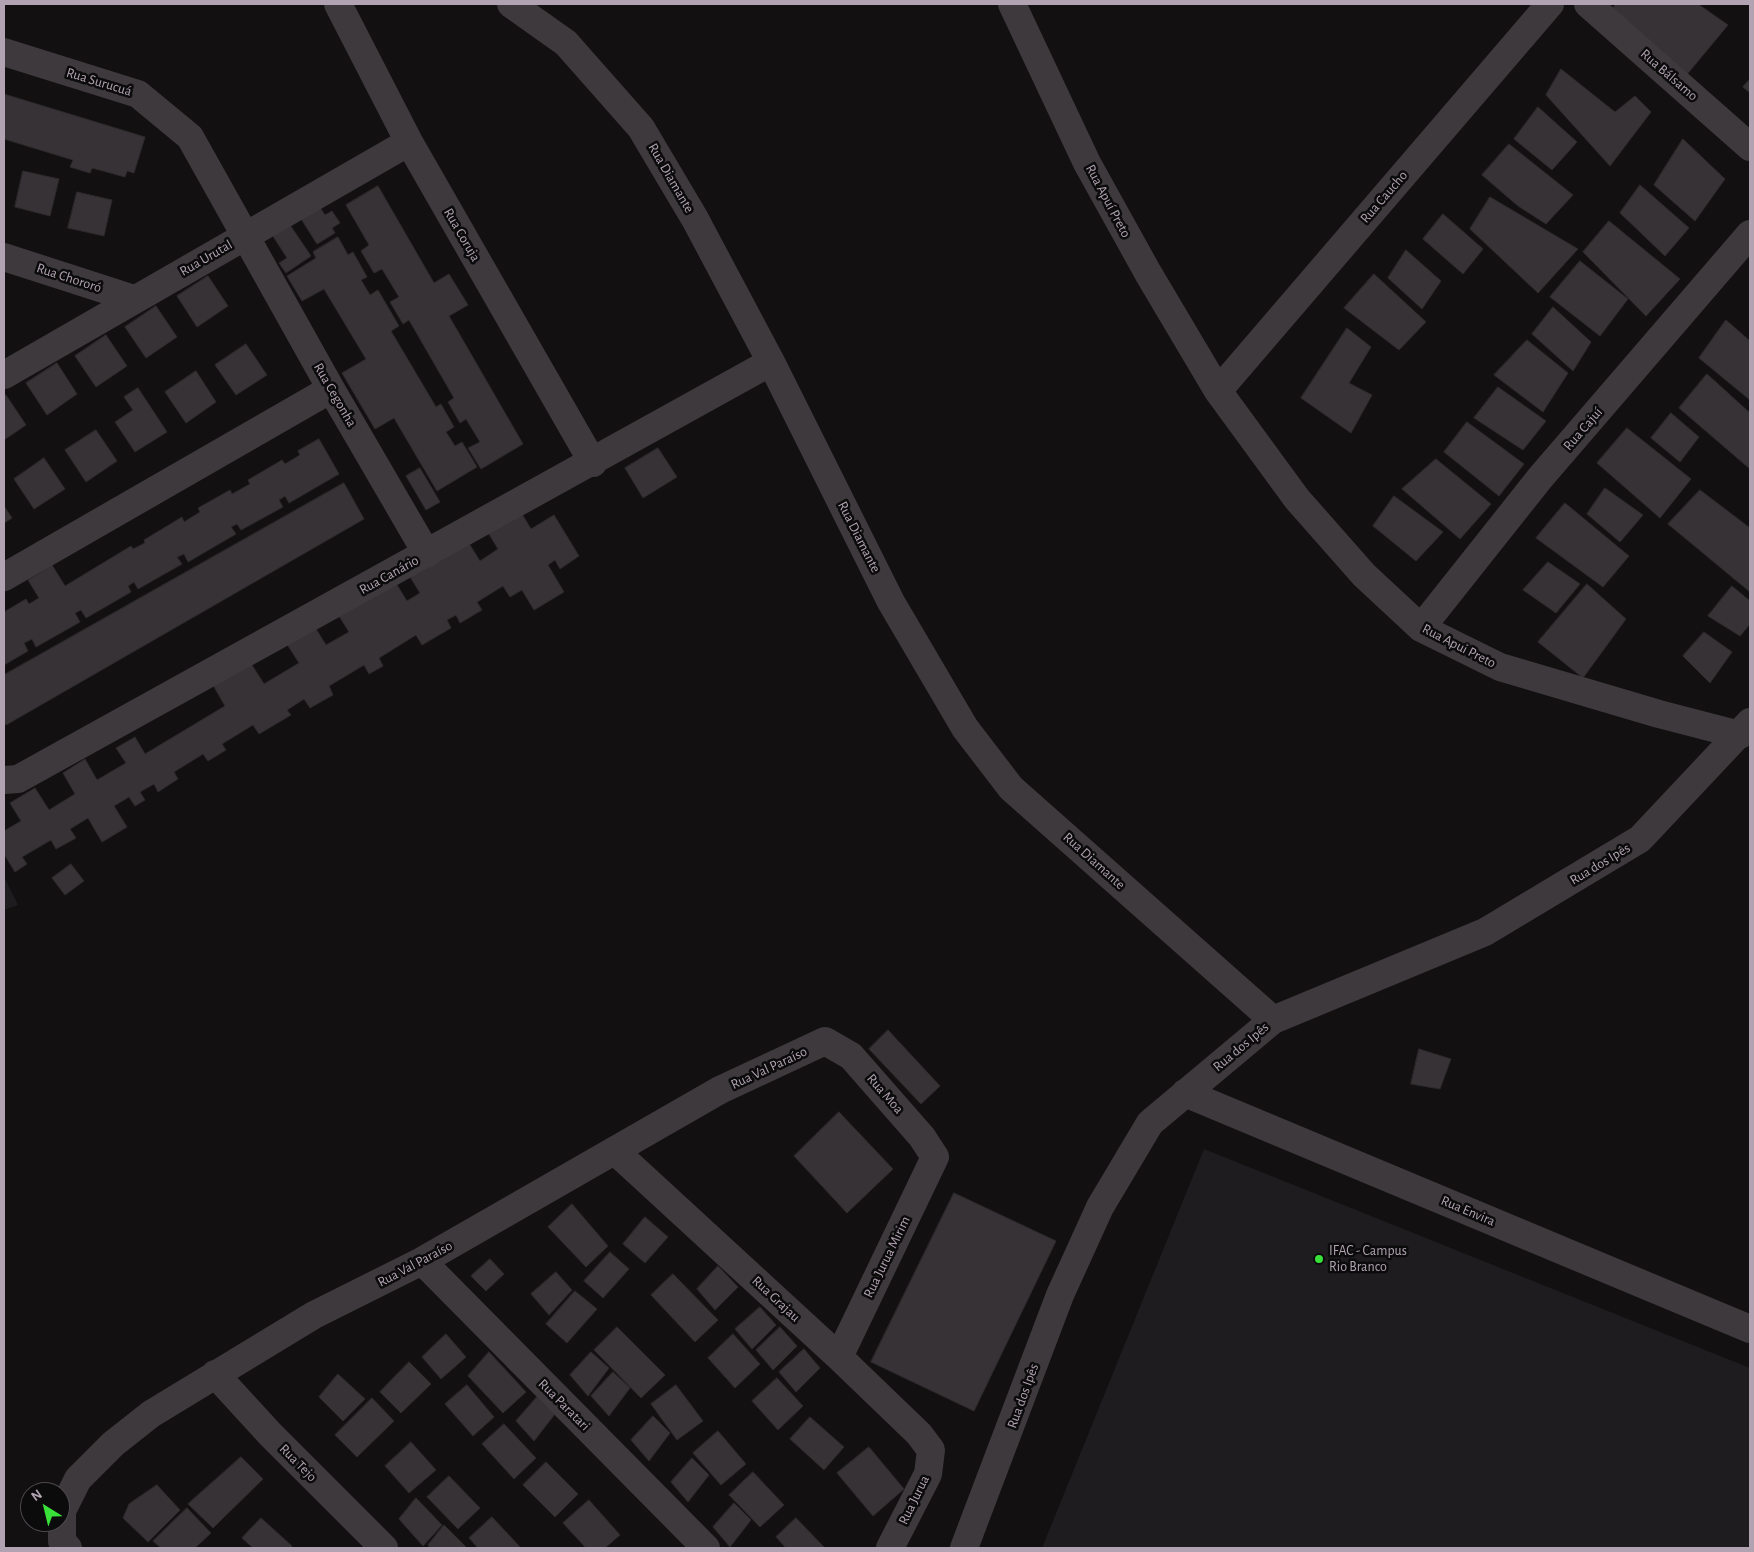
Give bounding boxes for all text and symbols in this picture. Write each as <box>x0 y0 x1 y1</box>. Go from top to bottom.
street label: Rua Bálsamo <box>1637 46 1701 104</box>
street label: Rua Surucuá <box>64 64 134 100</box>
street label: Rua Diamante <box>644 140 698 216</box>
street label: Rua Apuí Preto <box>1082 162 1134 240</box>
street label: Rua Caucho <box>1357 167 1411 227</box>
street label: Rua Coruja <box>440 205 484 265</box>
street label: Rua Urutal <box>177 236 235 280</box>
street label: Rua Chororó <box>34 260 104 296</box>
street label: Rua Cegonha <box>310 360 360 430</box>
street label: Rua Cajuí <box>1560 404 1606 454</box>
street label: Rua Diamante <box>834 499 884 575</box>
street label: Rua Canário <box>356 552 422 598</box>
street label: Rua Apui Preto <box>1419 620 1499 672</box>
street label: Rua Diamante <box>1060 829 1128 893</box>
street label: Rua dos Ipês <box>1567 839 1633 889</box>
street label: Rua dos Ipês <box>1210 1019 1272 1075</box>
street label: Rua Val Paraíso <box>728 1043 810 1093</box>
street label: Rua Moa <box>863 1071 907 1117</box>
street label: Rua Envira <box>1438 1192 1498 1230</box>
street label: Rua Jurua Mirim <box>860 1214 914 1300</box>
street label: Rua Val Paraíso <box>375 1237 455 1291</box>
place label: IFAC - Campus Rio Branco <box>1329 1243 1407 1276</box>
marker: IFAC - Campus Rio Branco <box>1313 1253 1325 1265</box>
street label: Rua Grajau <box>748 1273 804 1325</box>
street label: Rua dos Ipês <box>1004 1361 1042 1431</box>
street label: Rua Paratari <box>535 1376 593 1434</box>
street label: Rua Tejo <box>276 1441 320 1485</box>
street label: Rua Jurua <box>895 1473 933 1527</box>
north arrow <box>20 1482 70 1532</box>
text: N <box>29 1487 45 1504</box>

